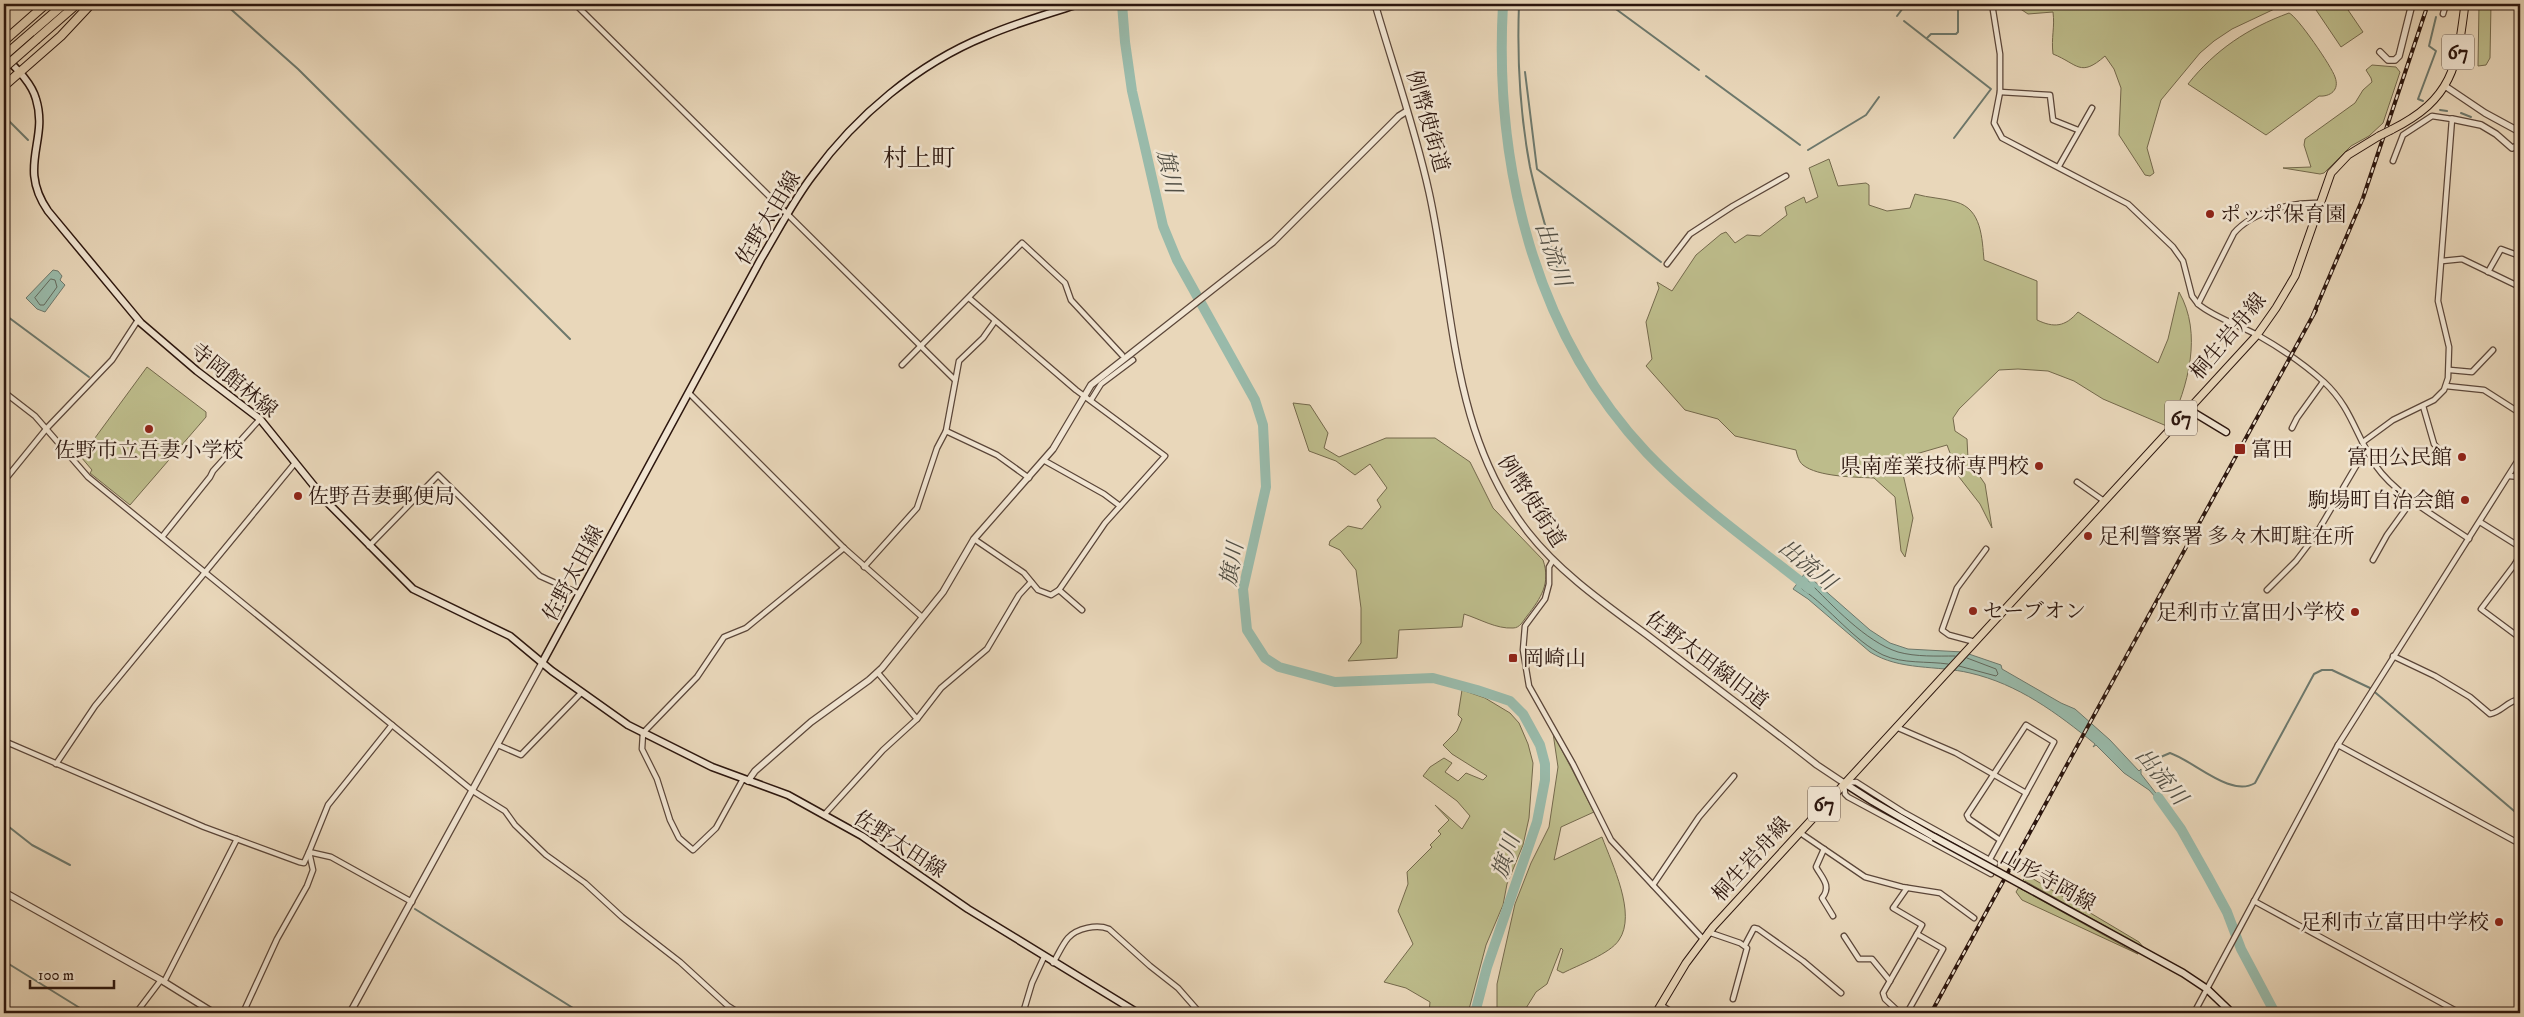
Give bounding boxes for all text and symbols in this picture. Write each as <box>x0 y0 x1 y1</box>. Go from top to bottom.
road number: 67 <box>2442 34 2474 70</box>
street label: 例幣使街道 <box>1400 67 1454 175</box>
district label: 村上町 <box>883 144 955 174</box>
water label: 旗川 <box>1150 147 1187 198</box>
street label: 佐野太田線 <box>731 167 807 270</box>
place label: ポッポ保育園 <box>2220 202 2346 228</box>
marker: ポッポ保育園 <box>2204 208 2216 220</box>
water label: 出流川 <box>1529 219 1577 292</box>
street label: 桐生岩舟線 <box>2185 288 2272 385</box>
street label: 寺岡館林線 <box>184 338 282 424</box>
road number: 67 <box>2165 400 2197 436</box>
marker: 佐野市立吾妻小学校 <box>143 423 155 435</box>
place label: 富田 <box>2251 437 2293 463</box>
place label: 佐野市立吾妻小学校 <box>55 438 244 464</box>
marker: 富田 <box>2233 442 2247 456</box>
place label: 富田公民館 <box>2347 445 2452 471</box>
street label: 例幣使街道 <box>1492 450 1571 553</box>
marker: 富田公民館 <box>2456 451 2468 463</box>
place label: 県南産業技術専門校 <box>1840 454 2029 480</box>
marker: 県南産業技術専門校 <box>2033 460 2045 472</box>
place label: 佐野吾妻郵便局 <box>308 484 455 510</box>
place label: 駒場町自治会館 <box>2308 488 2455 514</box>
marker: 佐野吾妻郵便局 <box>292 490 304 502</box>
marker: 駒場町自治会館 <box>2459 494 2471 506</box>
street label: 佐野太田線 <box>538 521 610 626</box>
place label: 足利警察署 多々木町駐在所 <box>2098 524 2355 550</box>
marker: 足利警察署 多々木町駐在所 <box>2082 530 2094 542</box>
water label: 出流川 <box>1773 534 1843 598</box>
water label: 旗川 <box>1215 538 1250 588</box>
place label: セーブオン <box>1983 599 2086 625</box>
place label: 足利市立富田小学校 <box>2156 600 2345 626</box>
marker: セーブオン <box>1967 605 1979 617</box>
street label: 佐野太田線旧道 <box>1640 606 1773 715</box>
marker: 足利市立富田小学校 <box>2349 606 2361 618</box>
place label: 岡崎山 <box>1523 646 1586 672</box>
marker: 岡崎山 <box>1507 652 1519 664</box>
water label: 出流川 <box>2129 743 2194 812</box>
road number: 67 <box>1808 786 1840 822</box>
street label: 佐野太田線 <box>848 805 951 884</box>
street label: 桐生岩舟線 <box>1707 812 1797 907</box>
water label: 旗川 <box>1486 829 1527 882</box>
street label: 山形寺岡線 <box>1995 844 2100 918</box>
place label: 足利市立富田中学校 <box>2300 910 2489 936</box>
marker: 足利市立富田中学校 <box>2493 916 2505 928</box>
scale bar <box>30 957 114 989</box>
text: 100 m <box>38 966 74 985</box>

